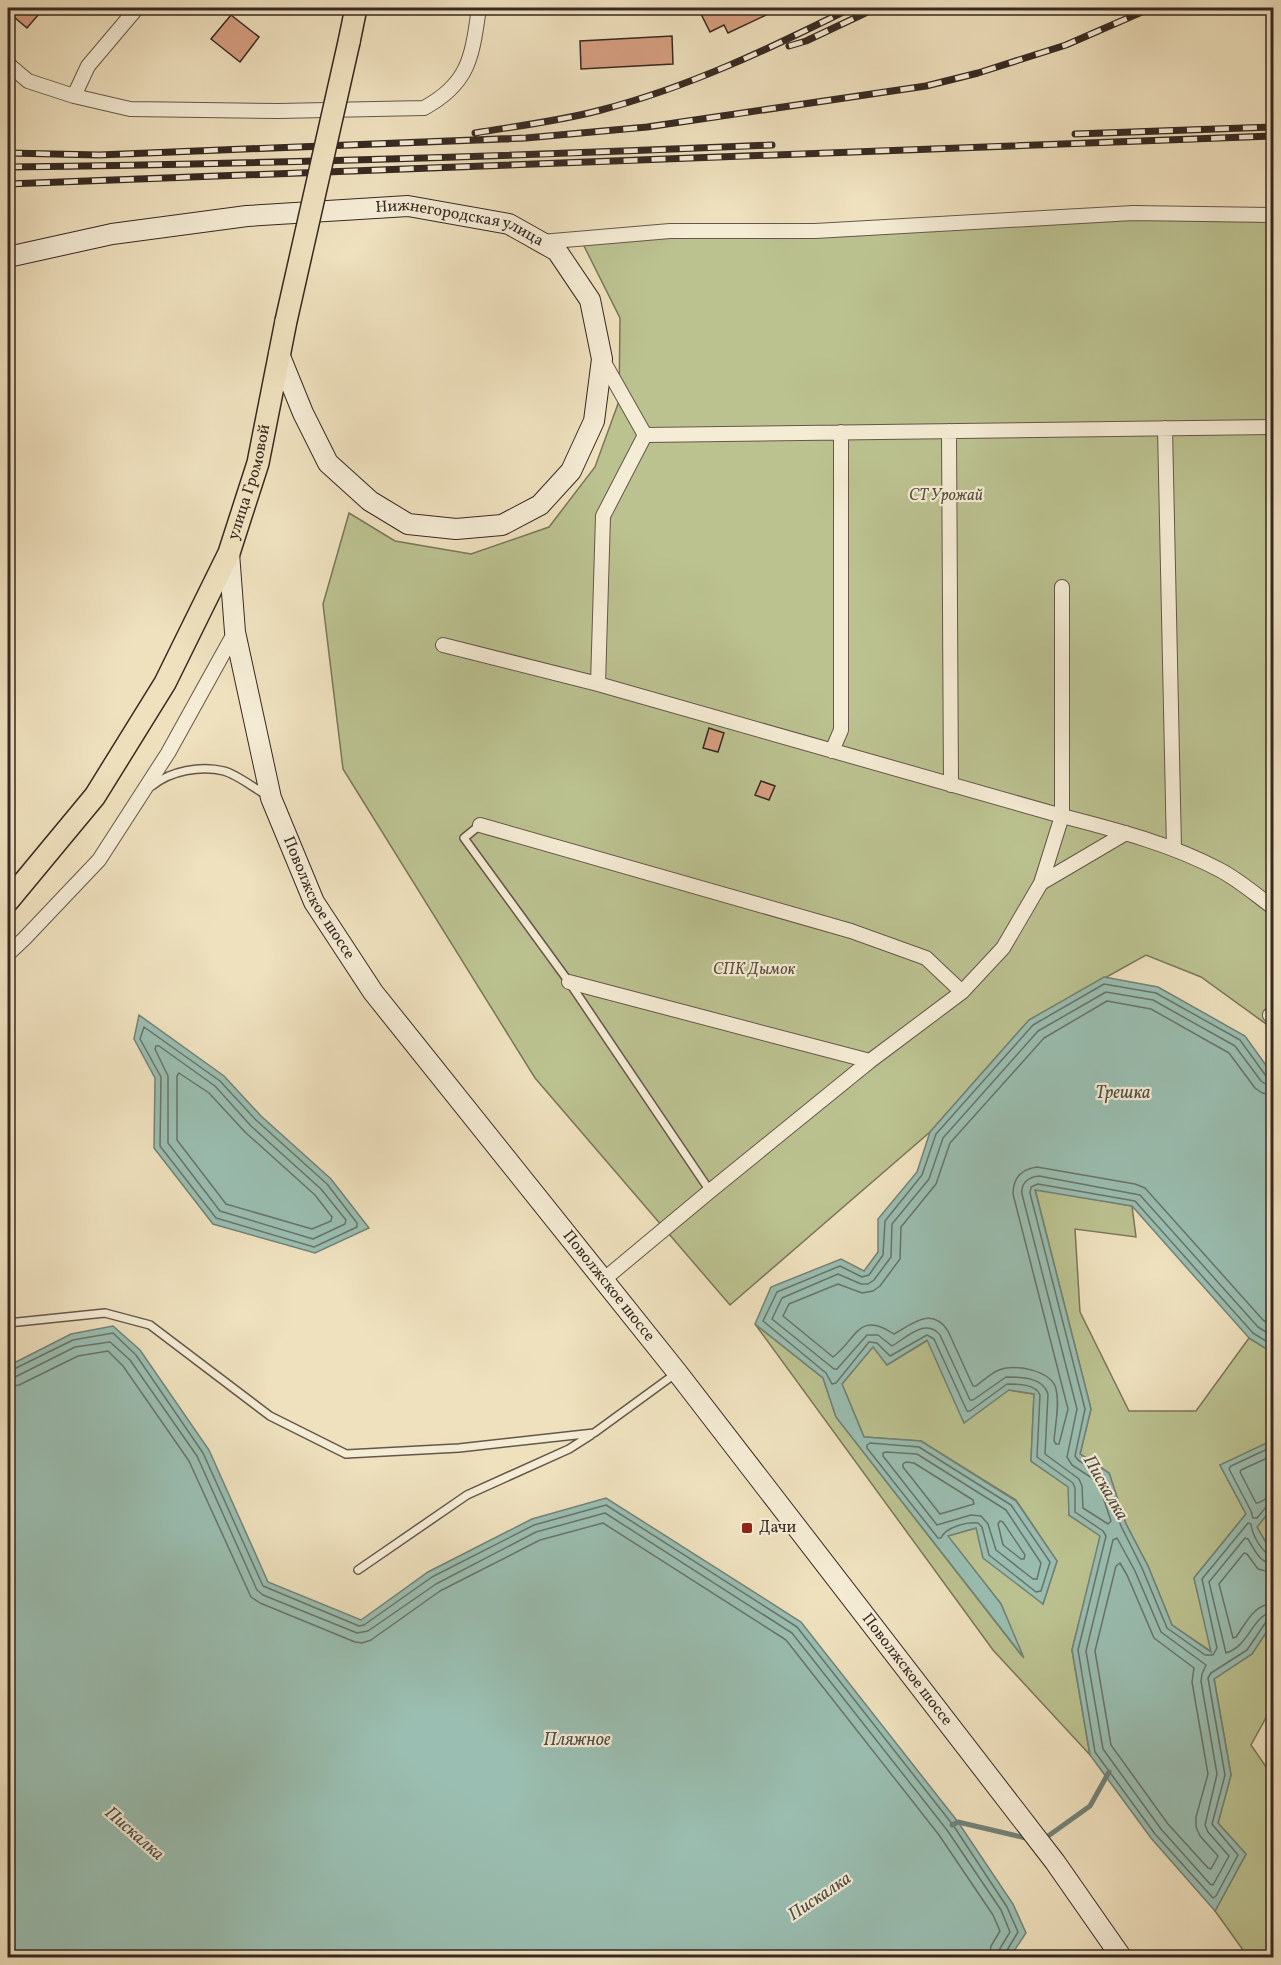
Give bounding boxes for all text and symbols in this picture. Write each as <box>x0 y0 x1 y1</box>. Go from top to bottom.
street label: Нижнегородская улица <box>375 195 548 252</box>
street label: улица Громовой <box>223 422 276 543</box>
park label: СТ Урожай <box>909 485 983 507</box>
street label: Поволжское шоссе <box>277 833 360 964</box>
park label: СПК Дымок <box>713 959 796 981</box>
water label: Трешка <box>1096 1081 1150 1106</box>
street label: Поволжское шоссе <box>557 1226 660 1346</box>
water label: Пискалка <box>1076 1451 1134 1525</box>
place label: Дачи <box>759 1517 797 1539</box>
marker: Дачи <box>740 1521 754 1535</box>
street label: Поволжское шоссе <box>856 1609 957 1731</box>
water label: Пляжное <box>544 1728 611 1753</box>
water label: Пискалка <box>99 1801 169 1867</box>
water label: Пискалка <box>783 1867 857 1927</box>

